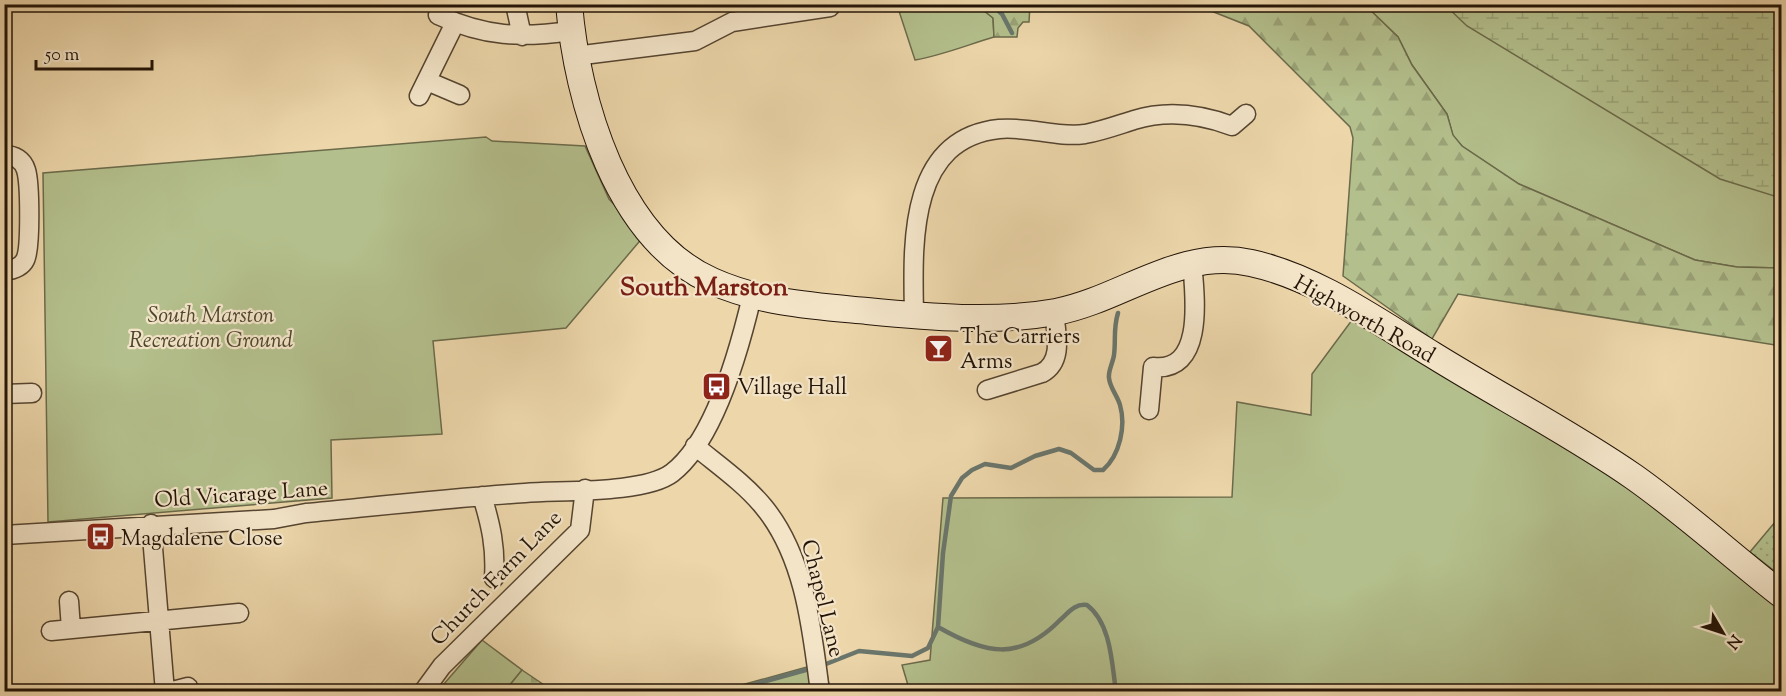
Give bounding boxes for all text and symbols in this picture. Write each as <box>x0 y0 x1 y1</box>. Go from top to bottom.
scale bar <box>36 33 152 71</box>
text: 50 m <box>44 43 80 69</box>
street label: Highworth Road <box>1287 268 1440 373</box>
district label: South Marston <box>620 270 789 307</box>
park label: South Marston Recreation Ground <box>129 301 293 358</box>
place label: The Carriers Arms <box>960 322 1080 379</box>
bar icon: The Carriers Arms <box>923 332 955 364</box>
bus stop icon: Village Hall <box>700 370 732 402</box>
place label: Village Hall <box>737 373 847 405</box>
street label: Old Vicarage Lane <box>153 474 329 518</box>
street label: Church Farm Lane <box>424 504 571 654</box>
bus stop icon: Magdalene Close <box>84 521 116 553</box>
place label: Magdalene Close <box>121 524 283 556</box>
street label: Chapel Lane <box>791 537 851 661</box>
north arrow <box>1693 603 1753 663</box>
text: N <box>1720 629 1746 653</box>

